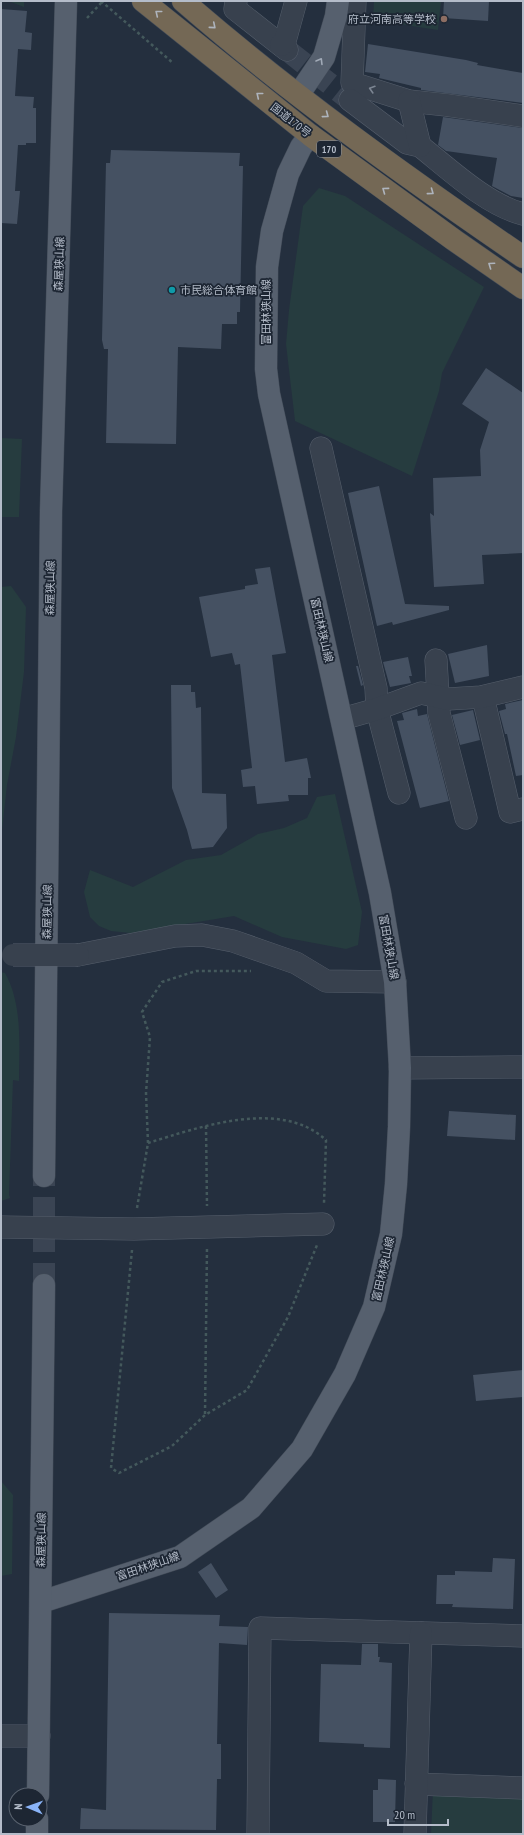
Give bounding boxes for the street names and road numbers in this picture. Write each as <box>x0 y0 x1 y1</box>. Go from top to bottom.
street label: 国道170号 <box>268 100 314 140</box>
road number: 170 <box>317 141 341 157</box>
street label: 森屋狭山線 <box>51 236 67 292</box>
street label: 富田林狭山線 <box>259 279 273 345</box>
street label: 森屋狭山線 <box>43 560 57 616</box>
street label: 富田林狭山線 <box>308 596 336 664</box>
street label: 森屋狭山線 <box>40 884 54 940</box>
street label: 富田林狭山線 <box>376 913 402 981</box>
street label: 富田林狭山線 <box>369 1235 397 1303</box>
street label: 森屋狭山線 <box>34 1512 48 1568</box>
street label: 富田林狭山線 <box>115 1549 181 1583</box>

